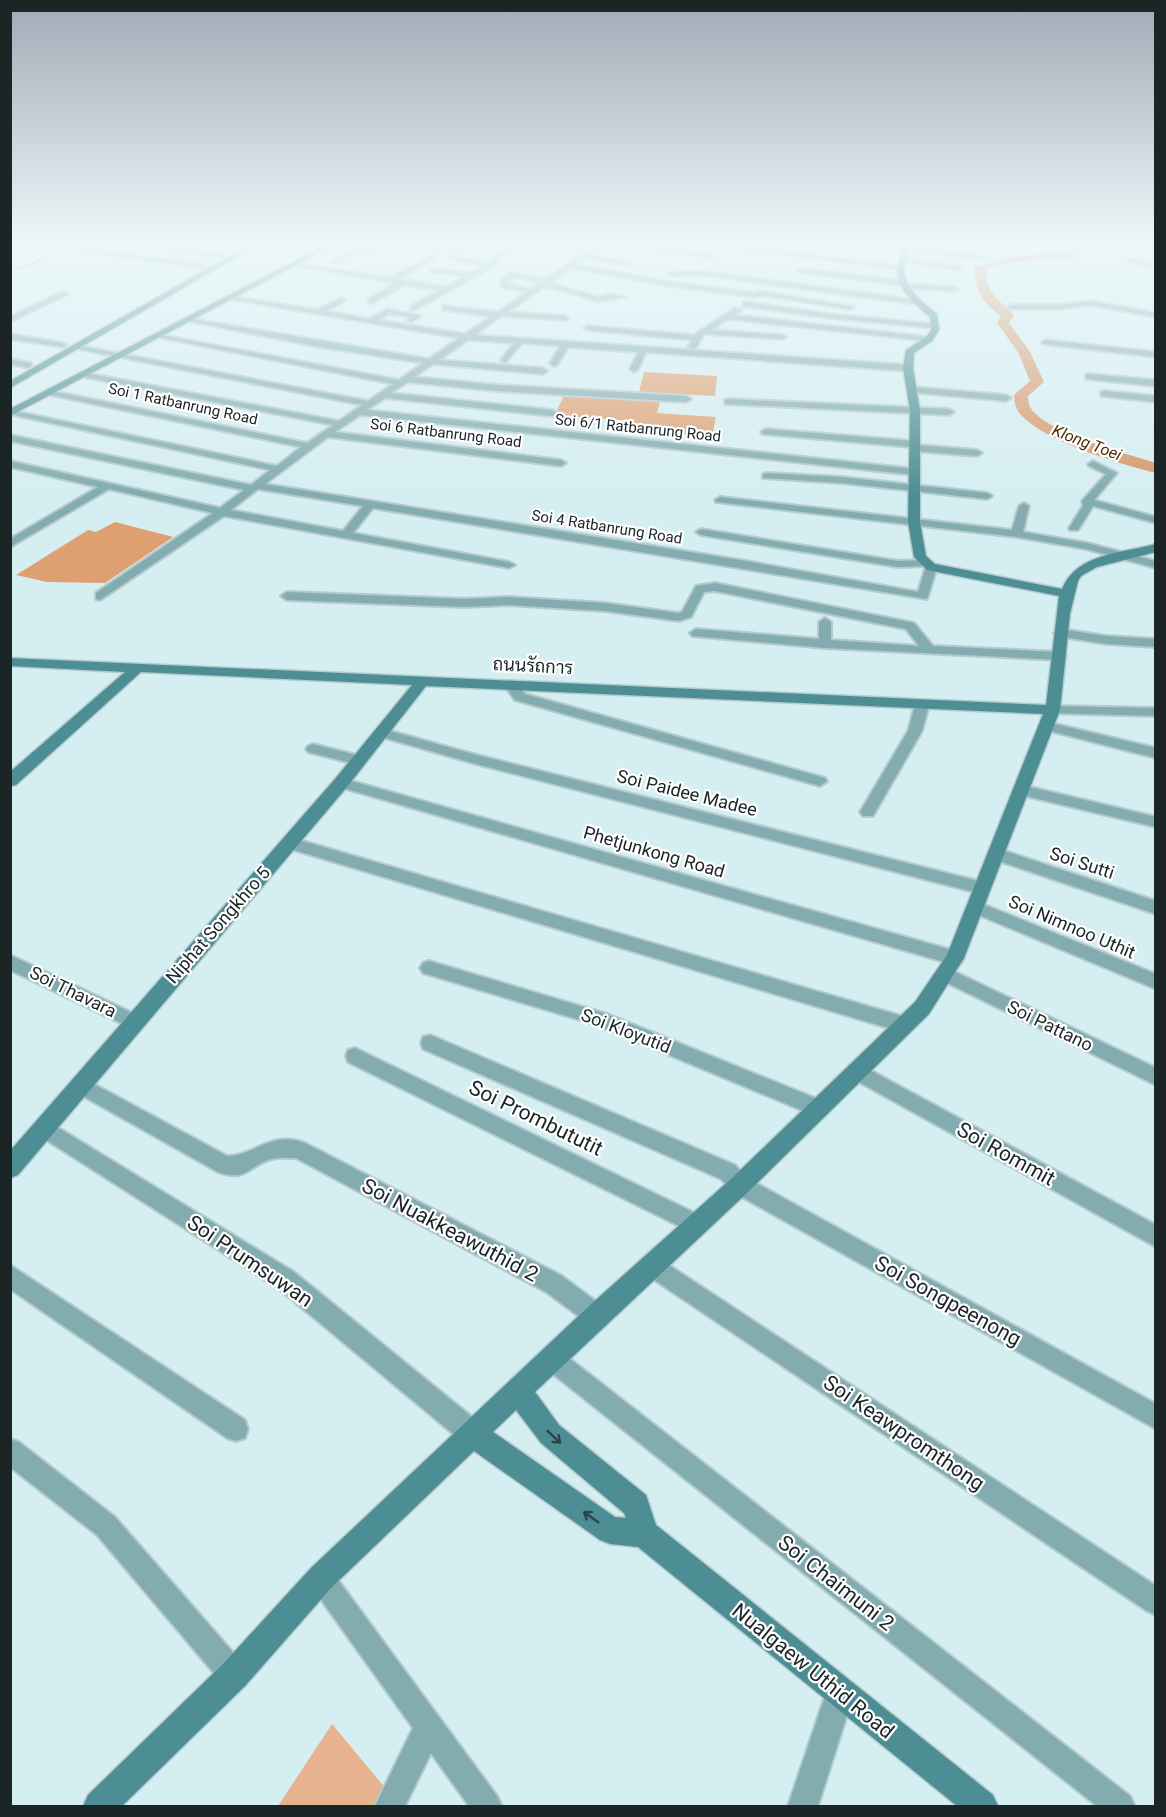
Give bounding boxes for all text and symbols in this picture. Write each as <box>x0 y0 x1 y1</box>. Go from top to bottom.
street label: Soi 1 Ratbanrung Road <box>107 379 259 429</box>
street label: Soi 6/1 Ratbanrung Road <box>554 410 722 446</box>
street label: Soi 6 Ratbanrung Road <box>369 415 523 451</box>
water label: Klong Toei <box>1050 421 1124 464</box>
street label: Soi 4 Ratbanrung Road <box>530 506 684 548</box>
street label: ถนนรัถการ <box>492 653 574 678</box>
street label: Soi Paidee Madee <box>615 765 759 820</box>
street label: Phetjunkong Road <box>581 821 727 882</box>
street label: Soi Sutti <box>1047 842 1117 883</box>
street label: Niphat Songkhro 5 <box>161 862 274 987</box>
street label: Soi Nimnoo Uthit <box>1006 890 1139 963</box>
street label: Soi Thavara <box>27 962 120 1022</box>
street label: Soi Pattano <box>1004 996 1096 1055</box>
street label: Soi Kloyutid <box>578 1004 674 1057</box>
street label: Soi Prombututit <box>465 1075 607 1161</box>
street label: Soi Rommit <box>953 1117 1059 1191</box>
street label: Soi Nuakkeawuthid 2 <box>358 1173 542 1287</box>
street label: Soi Prumsuwan <box>183 1210 317 1312</box>
street label: Soi Songpeenong <box>871 1251 1025 1351</box>
street label: Soi Keawpromthong <box>819 1370 989 1496</box>
one-way arrow <box>547 1430 562 1444</box>
one-way arrow <box>583 1511 599 1523</box>
street label: Soi Chaimuni 2 <box>773 1530 899 1636</box>
street label: Nualgaew Uthid Road <box>727 1598 899 1744</box>

